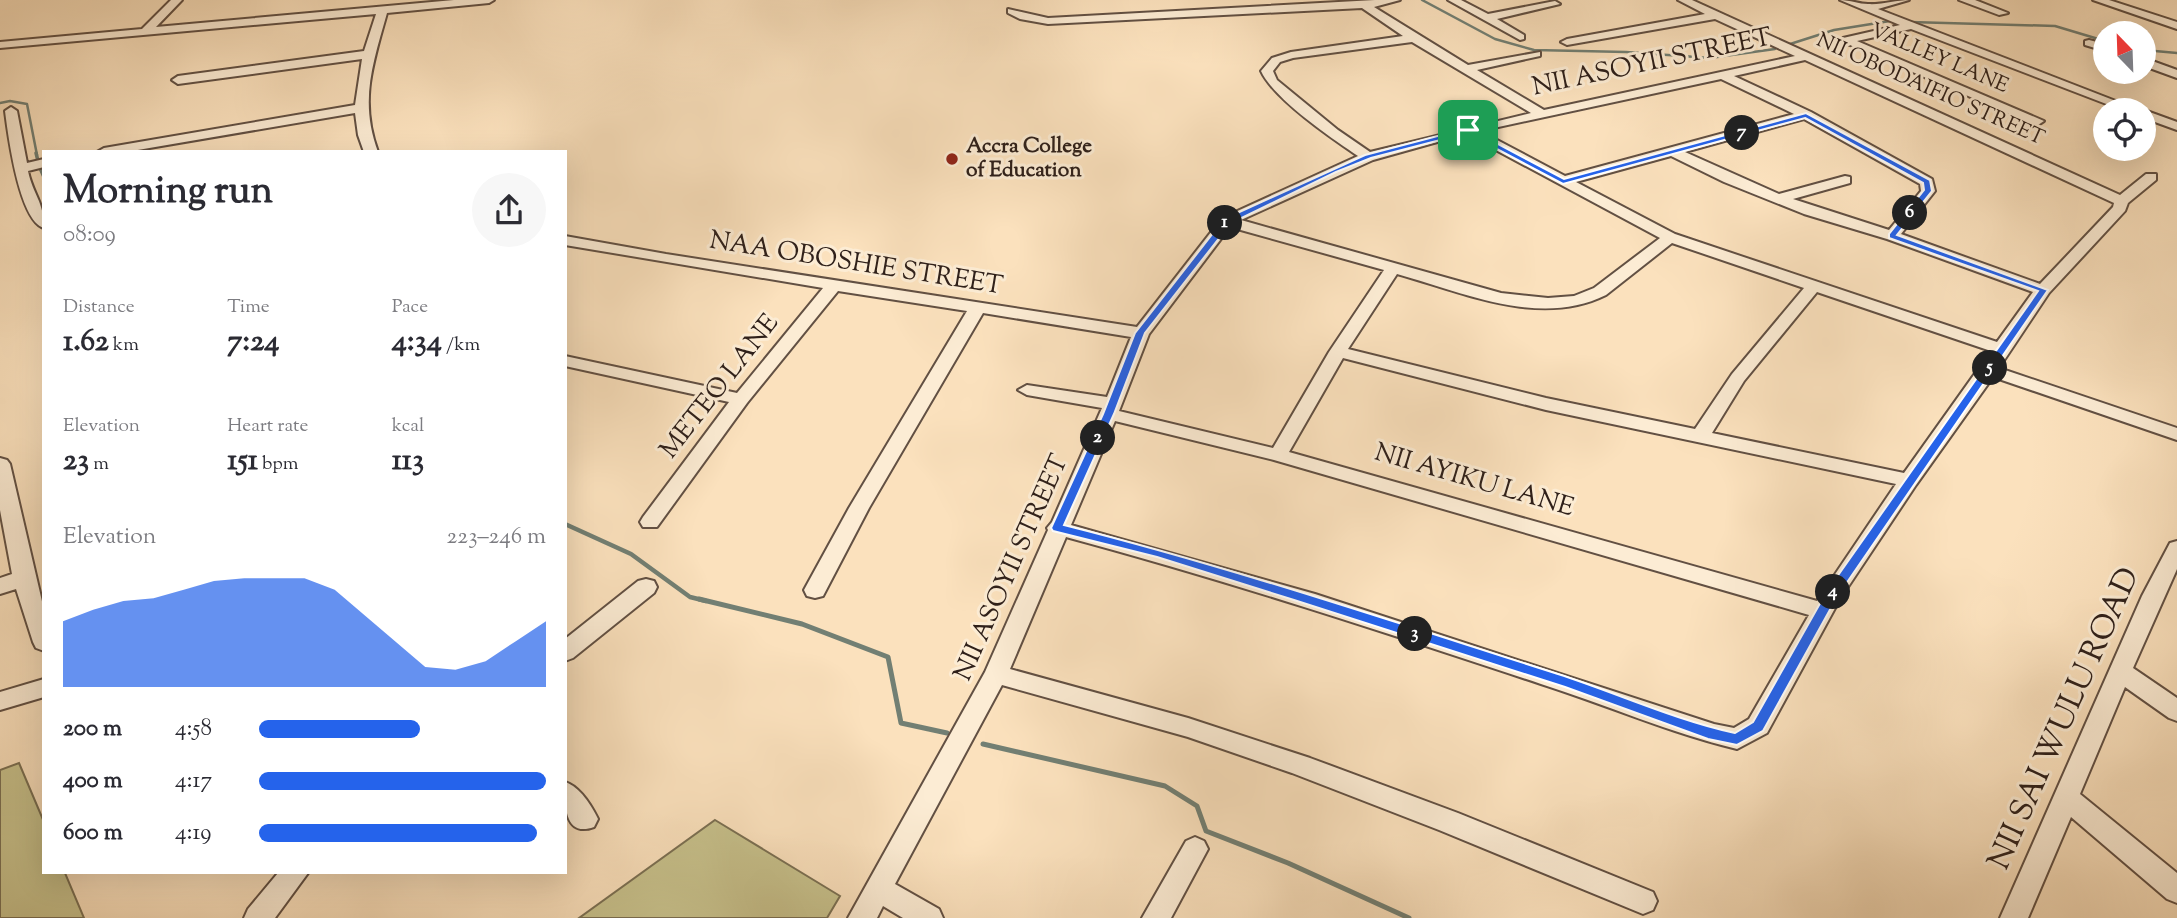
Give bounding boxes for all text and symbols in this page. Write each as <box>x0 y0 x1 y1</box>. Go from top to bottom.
street label: VALLEY LANE <box>1865 16 2013 102</box>
street label: NII ASOYII STREET <box>1529 20 1775 106</box>
north arrow <box>2093 21 2156 84</box>
map controls <box>2093 21 2156 161</box>
street label: NII OBODAIFIO STREET <box>1811 26 2049 154</box>
button: locate <box>2093 98 2156 161</box>
pin <box>1438 100 1498 160</box>
icon: arrive <box>1449 111 1487 149</box>
pin: 7 <box>1724 116 1760 150</box>
text: 7 <box>1737 119 1746 146</box>
place label: Accra College of Education <box>966 132 1092 186</box>
marker: Accra College of Education <box>944 151 960 167</box>
text: Morning run <box>63 166 273 220</box>
button: share <box>472 173 546 247</box>
pin: 6 <box>1892 196 1927 230</box>
text: 6 <box>1905 199 1914 226</box>
pin: 1 <box>1208 206 1242 241</box>
text: 1 <box>1221 209 1228 236</box>
text: 08:09 <box>63 219 116 252</box>
street label: NAA OBOSHIE STREET <box>707 223 1005 305</box>
text: Distance <box>63 294 135 321</box>
text: Time <box>227 294 270 321</box>
text: Pace <box>392 294 428 321</box>
street label: METEO LANE <box>652 307 788 467</box>
text: 1.62 <box>63 321 109 364</box>
text: 7:24 <box>227 321 279 364</box>
text: 4:34 <box>392 321 442 364</box>
text: km <box>109 332 139 359</box>
text: /km <box>442 332 480 359</box>
pin: 5 <box>1972 350 2008 386</box>
text: 5 <box>1986 354 1993 381</box>
text: Elevation <box>63 413 140 440</box>
text: Heart rate <box>227 413 308 440</box>
text: kcal <box>392 413 424 440</box>
pin: 2 <box>1080 420 1116 456</box>
text: 2 <box>1093 424 1102 451</box>
street label: NII AYIKU LANE <box>1370 435 1578 527</box>
text: 23 <box>63 440 89 483</box>
text: 151 <box>227 440 258 483</box>
text: 113 <box>392 440 424 483</box>
street label: NII ASOYII STREET <box>945 449 1079 687</box>
text: m <box>89 451 109 478</box>
text: bpm <box>258 451 299 478</box>
text: Elevation <box>63 521 156 554</box>
text: 223–246 m <box>447 521 546 554</box>
street label: NII SAI WULU ROAD <box>1978 560 2152 878</box>
pin: 4 <box>1815 574 1850 610</box>
text: 4 <box>1828 578 1837 605</box>
pin: 3 <box>1398 616 1432 652</box>
text: 3 <box>1411 620 1418 647</box>
text: 200 m <box>63 713 122 746</box>
text: 4:58 <box>175 713 212 746</box>
text: 400 m <box>63 765 123 798</box>
text: 4:17 <box>175 765 212 798</box>
text: 600 m <box>63 817 123 850</box>
text: 4:19 <box>175 817 211 850</box>

